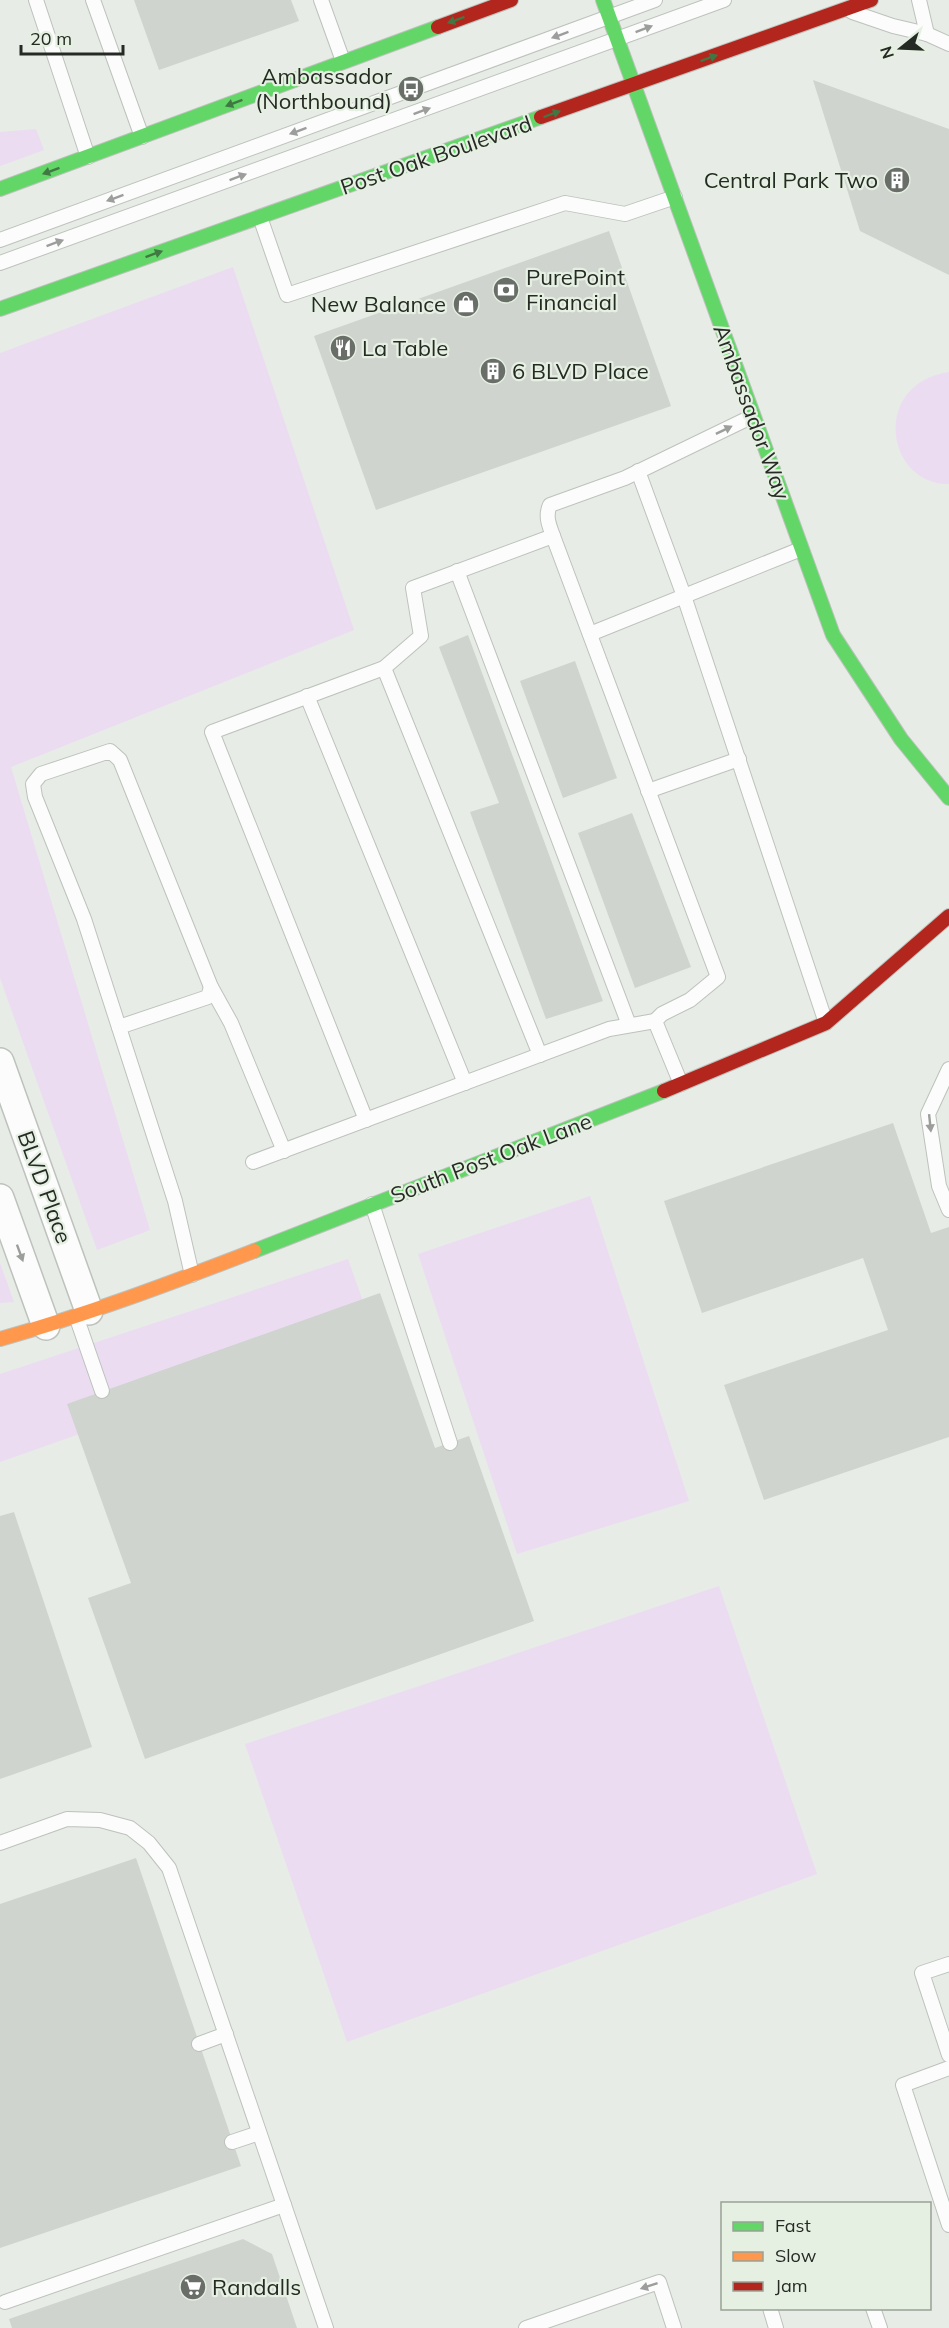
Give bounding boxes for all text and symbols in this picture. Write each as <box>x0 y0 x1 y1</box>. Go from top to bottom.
one-way arrow <box>447 16 465 25</box>
scale bar <box>21 18 123 56</box>
north arrow <box>871 18 931 78</box>
one-way arrow <box>636 24 654 34</box>
text: 20 m <box>30 27 72 50</box>
one-way arrow <box>551 30 569 40</box>
text: N <box>875 44 898 61</box>
one-way arrow <box>700 53 718 63</box>
place label: Ambassador (Northbound) <box>255 62 392 115</box>
bus stop icon: Ambassador (Northbound) <box>396 74 426 104</box>
one-way arrow <box>225 98 243 108</box>
one-way arrow <box>413 105 431 115</box>
one-way arrow <box>543 108 561 118</box>
street label: Post Oak Boulevard <box>336 109 536 201</box>
one-way arrow <box>289 126 307 136</box>
building icon: Central Park Two <box>882 165 912 195</box>
place label: Central Park Two <box>704 166 878 194</box>
one-way arrow <box>42 167 60 176</box>
one-way arrow <box>230 171 248 181</box>
one-way arrow <box>106 193 124 203</box>
one-way arrow <box>46 237 64 247</box>
one-way arrow <box>145 249 163 259</box>
place label: PurePoint Financial <box>526 263 625 316</box>
bank icon: PurePoint Financial <box>491 275 521 305</box>
shop icon: New Balance <box>451 289 481 319</box>
place label: New Balance <box>311 290 446 318</box>
street label: Ambassador Way <box>707 321 797 504</box>
restaurant icon: La Table <box>328 333 358 363</box>
place label: La Table <box>362 334 448 362</box>
building icon: 6 BLVD Place <box>478 356 508 386</box>
place label: 6 BLVD Place <box>512 357 649 385</box>
one-way arrow <box>715 425 732 434</box>
street label: South Post Oak Lane <box>386 1107 596 1209</box>
one-way arrow <box>925 1113 935 1132</box>
street label: BLVD Place <box>12 1127 78 1247</box>
one-way arrow <box>16 1244 25 1262</box>
legend <box>721 2202 931 2310</box>
text: Fast <box>775 2214 811 2237</box>
text: Slow <box>775 2244 817 2267</box>
supermarket icon: Randalls <box>178 2272 208 2302</box>
place label: Randalls <box>212 2273 301 2301</box>
text: Jam <box>775 2274 808 2297</box>
one-way arrow <box>640 2282 658 2291</box>

